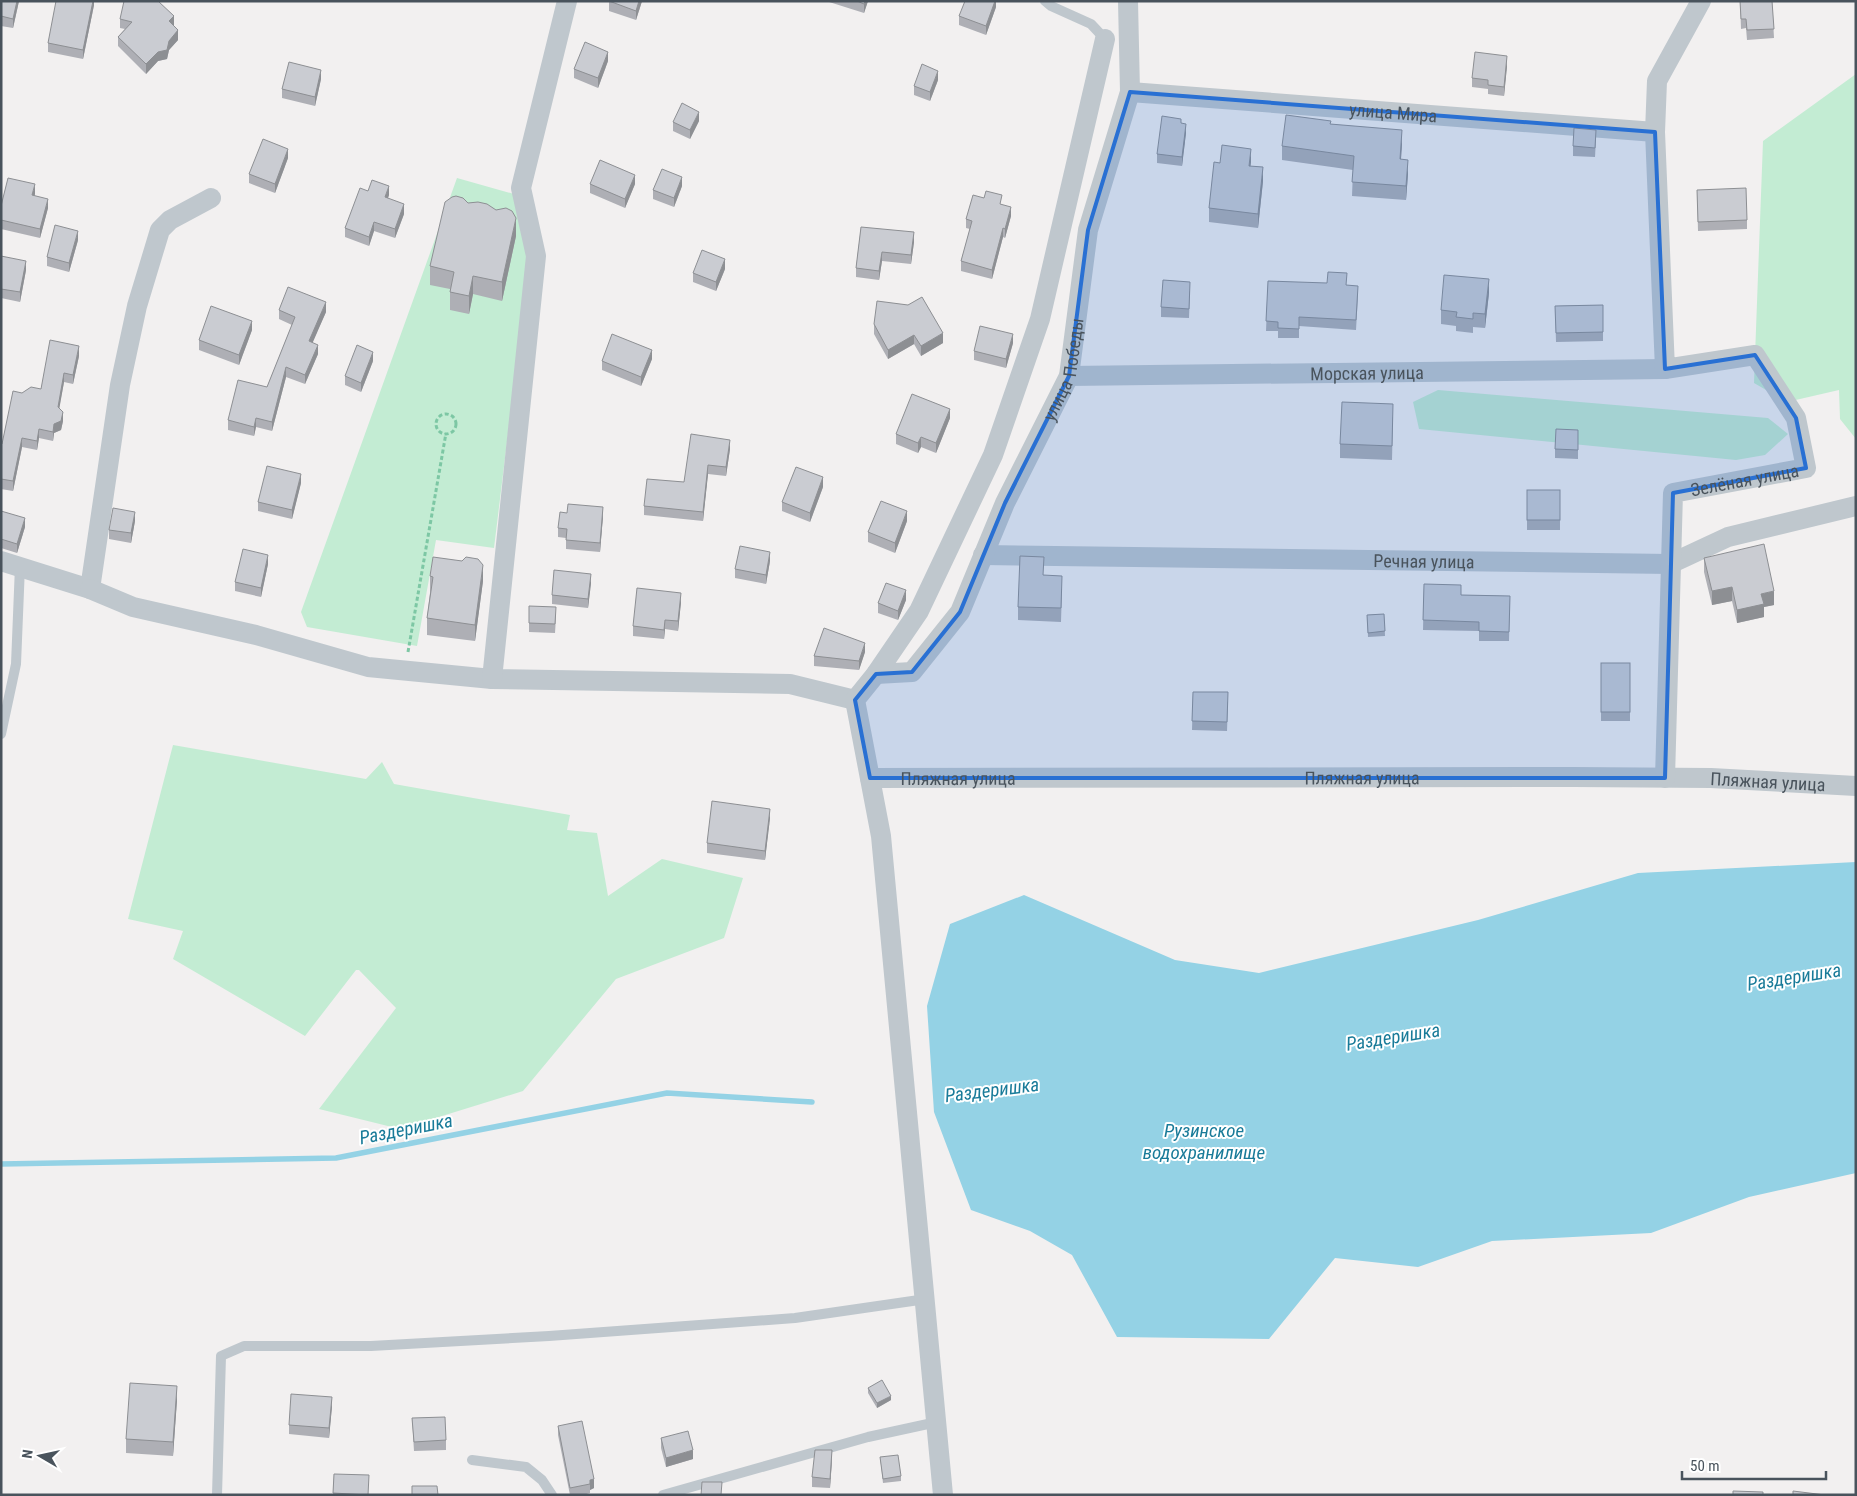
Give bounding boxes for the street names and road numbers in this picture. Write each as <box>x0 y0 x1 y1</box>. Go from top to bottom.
street label: улица Мира <box>1349 98 1438 126</box>
street label: улица Победы <box>1038 317 1087 424</box>
street label: Морская улица <box>1310 361 1424 384</box>
street label: Зелёная улица <box>1689 459 1800 500</box>
street label: Речная улица <box>1373 550 1475 572</box>
street label: Пляжная улица <box>900 767 1016 788</box>
street label: Пляжная улица <box>1304 767 1420 788</box>
street label: Пляжная улица <box>1710 767 1826 795</box>

